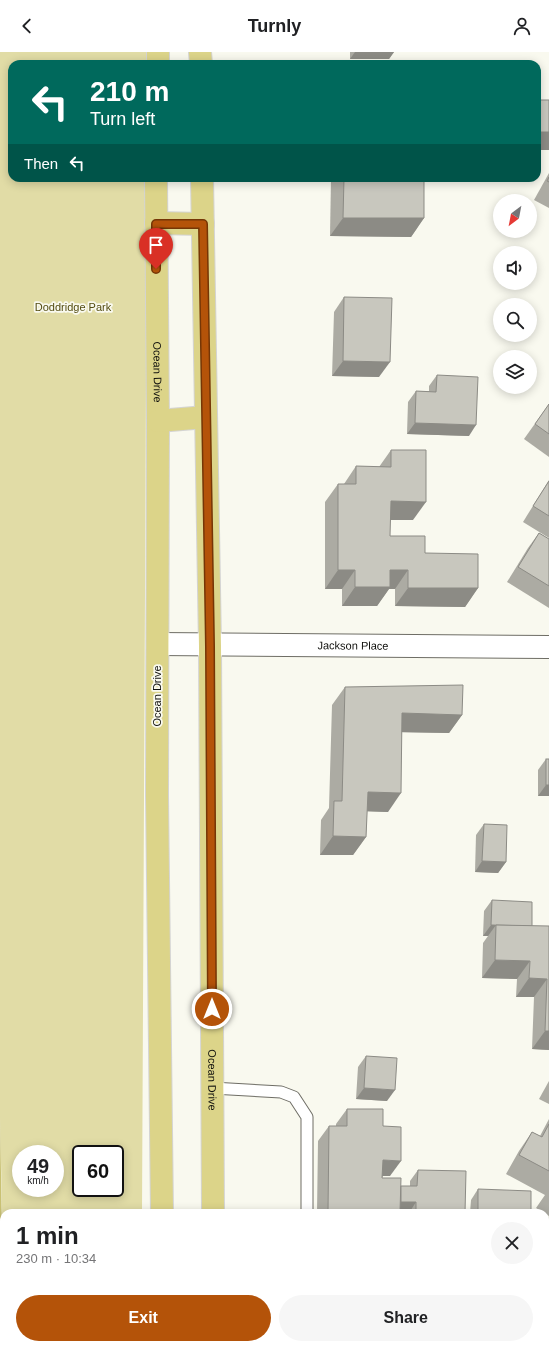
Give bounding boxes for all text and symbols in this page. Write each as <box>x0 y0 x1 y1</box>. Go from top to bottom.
icon: back <box>16 15 38 37</box>
icon: person <box>511 15 533 37</box>
text: Turnly <box>248 16 301 36</box>
icon: left <box>24 76 76 128</box>
text: 210 m <box>90 76 169 107</box>
text: Turn left <box>90 109 155 129</box>
icon: left <box>66 152 88 174</box>
text: Then <box>24 155 58 172</box>
north arrow <box>493 194 537 238</box>
map controls <box>493 194 537 394</box>
pin <box>139 228 173 269</box>
icon: arrive <box>145 234 167 256</box>
button: sound <box>493 246 537 290</box>
button: search <box>493 298 537 342</box>
park label: Doddridge Park <box>35 301 112 313</box>
street label: Ocean Drive <box>151 341 164 403</box>
button: layers <box>493 350 537 394</box>
street label: Jackson Place <box>317 639 389 652</box>
street label: Ocean Drive <box>151 665 163 727</box>
position arrow <box>191 988 233 1030</box>
street label: Ocean Drive <box>206 1049 218 1111</box>
speed limit sign: 60 <box>72 1145 124 1197</box>
text: 49 <box>27 1155 49 1177</box>
text: km/h <box>27 1175 49 1186</box>
text: 1 min <box>16 1222 79 1249</box>
button: close <box>491 1222 533 1264</box>
text: 230 m · 10:34 <box>16 1251 96 1266</box>
button: Exit <box>16 1295 271 1341</box>
button: Share <box>279 1295 533 1341</box>

